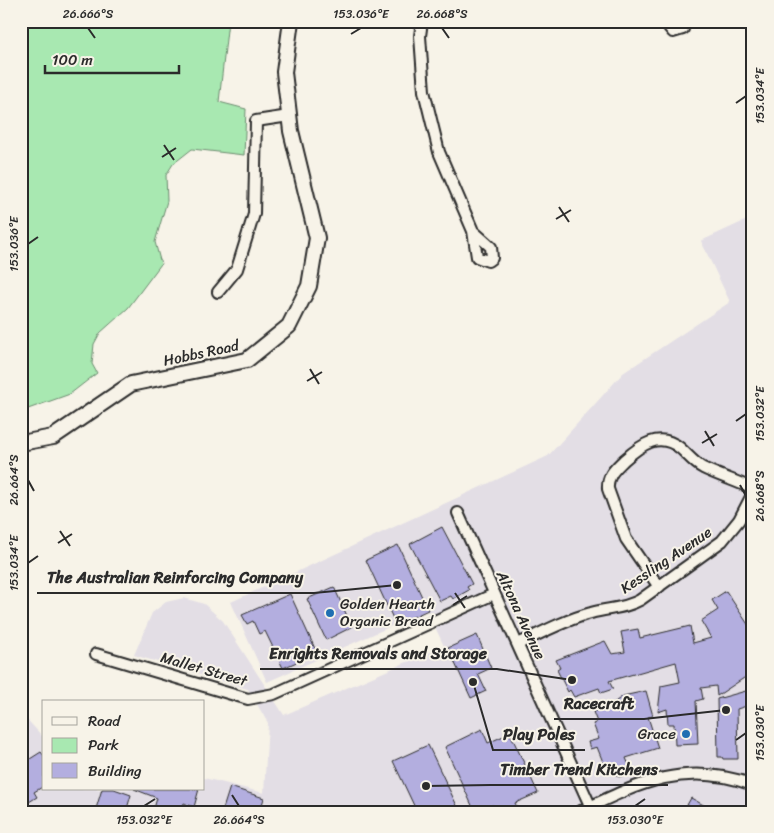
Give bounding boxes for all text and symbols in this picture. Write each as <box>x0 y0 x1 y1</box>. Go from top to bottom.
text: 26.666°S <box>63 3 114 25</box>
text: 153.036°E <box>333 3 390 25</box>
text: 26.668°S <box>417 3 468 25</box>
scale bar <box>45 42 179 74</box>
text: 100 m <box>52 47 93 73</box>
text: 153.034°E <box>749 67 771 124</box>
text: 153.036°E <box>3 215 25 272</box>
street label: Hobbs Road <box>161 332 242 374</box>
text: 153.032°E <box>749 385 771 442</box>
text: 26.664°S <box>3 454 25 506</box>
text: 26.668°S <box>749 470 771 521</box>
street label: Kessling Avenue <box>615 519 718 601</box>
text: 153.034°E <box>3 534 25 591</box>
callout: The Australian Reinforcing Company <box>37 562 314 593</box>
text: The Australian Reinforcing Company <box>47 563 304 592</box>
street label: Altona Avenue <box>489 565 553 664</box>
place label: Golden Hearth Organic Bread <box>340 591 435 634</box>
marker: Golden Hearth Organic Bread <box>324 607 336 619</box>
callout: Enrights Removals and Storage <box>260 638 497 669</box>
text: Enrights Removals and Storage <box>269 639 488 668</box>
street label: Mallet Street <box>158 644 251 694</box>
callout: Racecraft <box>554 688 644 719</box>
text: Racecraft <box>563 689 635 718</box>
legend <box>42 700 205 790</box>
text: 153.030°E <box>749 704 771 761</box>
text: Road <box>88 708 121 734</box>
callout: Play Poles <box>493 719 585 750</box>
text: Play Poles <box>503 720 576 749</box>
place label: Grace <box>638 721 676 747</box>
marker: Grace <box>680 728 692 740</box>
text: Park <box>88 732 119 758</box>
callout: Timber Trend Kitchens <box>490 754 668 785</box>
text: Timber Trend Kitchens <box>500 755 659 784</box>
text: Building <box>88 758 142 784</box>
text: 153.032°E <box>116 809 173 831</box>
text: 26.664°S <box>213 809 265 831</box>
text: 153.030°E <box>607 809 664 831</box>

